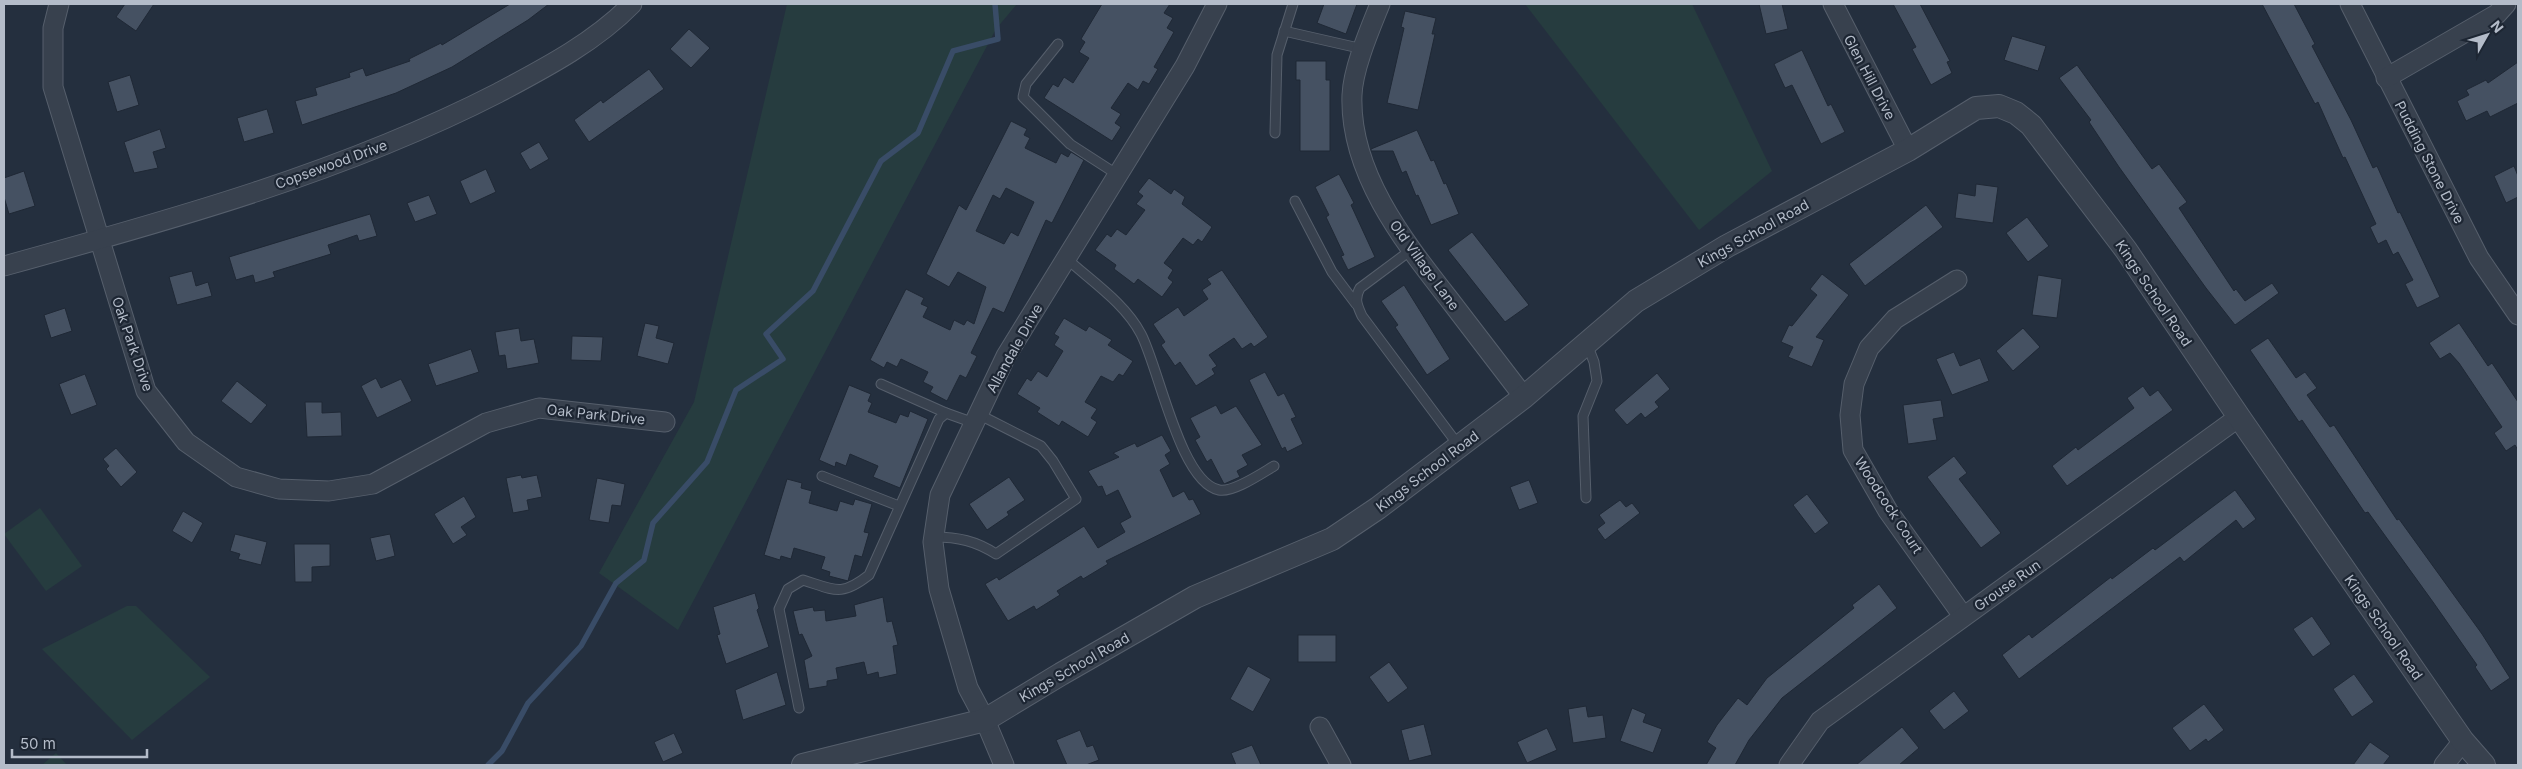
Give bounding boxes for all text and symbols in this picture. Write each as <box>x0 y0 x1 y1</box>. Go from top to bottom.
north arrow <box>2462 10 2512 60</box>
text: N <box>2488 17 2507 36</box>
street label: Glen Hill Drive <box>1841 32 1899 122</box>
street label: Pudding Stone Drive <box>2392 98 2468 226</box>
street label: Copsewood Drive <box>273 136 389 192</box>
street label: Kings School Road <box>1694 195 1812 271</box>
street label: Old Village Lane <box>1387 217 1463 313</box>
street label: Kings School Road <box>2112 237 2196 349</box>
street label: Oak Park Drive <box>109 295 157 393</box>
street label: Allandale Drive <box>983 300 1045 396</box>
street label: Oak Park Drive <box>546 400 646 428</box>
street label: Kings School Road <box>1372 427 1482 515</box>
street label: Woodcock Court <box>1852 454 1927 557</box>
street label: Grouse Run <box>1970 556 2044 614</box>
street label: Kings School Road <box>2341 571 2427 683</box>
street label: Kings School Road <box>1016 629 1132 705</box>
scale bar <box>12 726 148 758</box>
text: 50 m <box>20 734 56 753</box>

